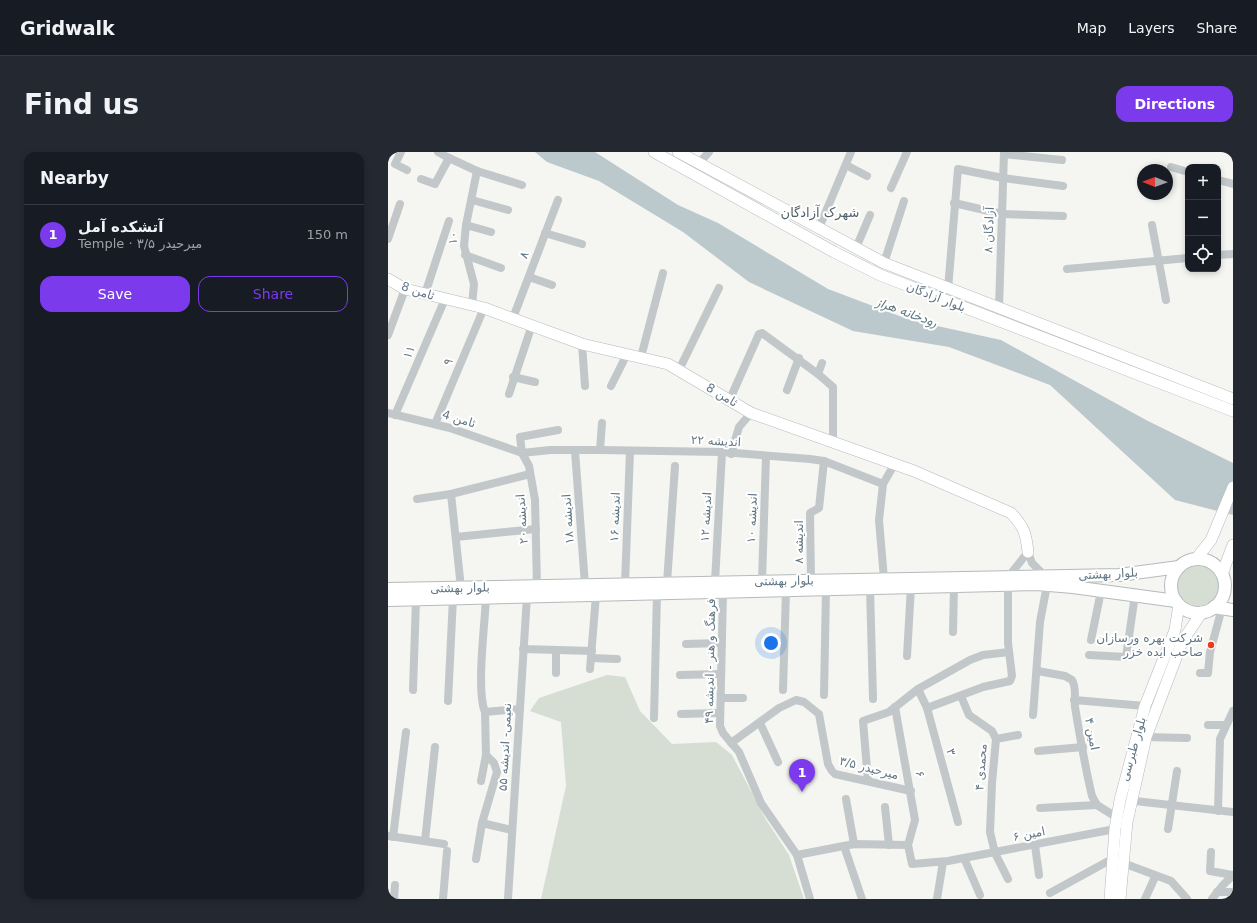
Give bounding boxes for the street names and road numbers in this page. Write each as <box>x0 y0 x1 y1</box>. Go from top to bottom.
street label: آزادگان ۸ <box>980 206 998 253</box>
street label: ۱۰ <box>446 231 460 245</box>
street label: ۸ <box>516 249 532 260</box>
street label: بلوار آزادگان <box>904 278 968 316</box>
street label: ثامن 8 <box>399 279 436 304</box>
street label: ۱۱ <box>400 343 418 361</box>
street label: ۹ <box>440 356 456 368</box>
street label: ثامن 8 <box>703 380 740 411</box>
street label: ثامن 4 <box>440 407 477 432</box>
street label: اندیشه ۲۲ <box>691 433 741 449</box>
street label: اندیشه ۱۶ <box>607 492 623 542</box>
street label: اندیشه ۱۲ <box>698 492 714 542</box>
street label: اندیشه ۲۰ <box>513 493 531 545</box>
street label: اندیشه ۱۸ <box>559 493 577 545</box>
street label: اندیشه ۱۰ <box>744 493 760 543</box>
street label: اندیشه ۸ <box>792 520 806 564</box>
street label: بلوار بهشتی <box>1078 565 1138 584</box>
street label: بلوار بهشتی <box>754 573 814 590</box>
street label: بلوار بهشتی <box>430 580 490 597</box>
street label: فرهنگ و هنر - اندیشه ۴۹ <box>702 598 719 724</box>
street label: نعیمی- اندیشه ۵۵ <box>496 703 514 791</box>
street label: بلوار طبرسی <box>1117 715 1150 783</box>
street label: امین ۴ <box>1081 717 1102 752</box>
street label: محمدی ۴ <box>972 743 990 791</box>
street label: ۳ <box>943 747 959 758</box>
street label: میرحیدر ۳/۵ <box>838 754 900 783</box>
street label: ۶ <box>913 769 927 779</box>
street label: امین ۶ <box>1012 824 1047 845</box>

